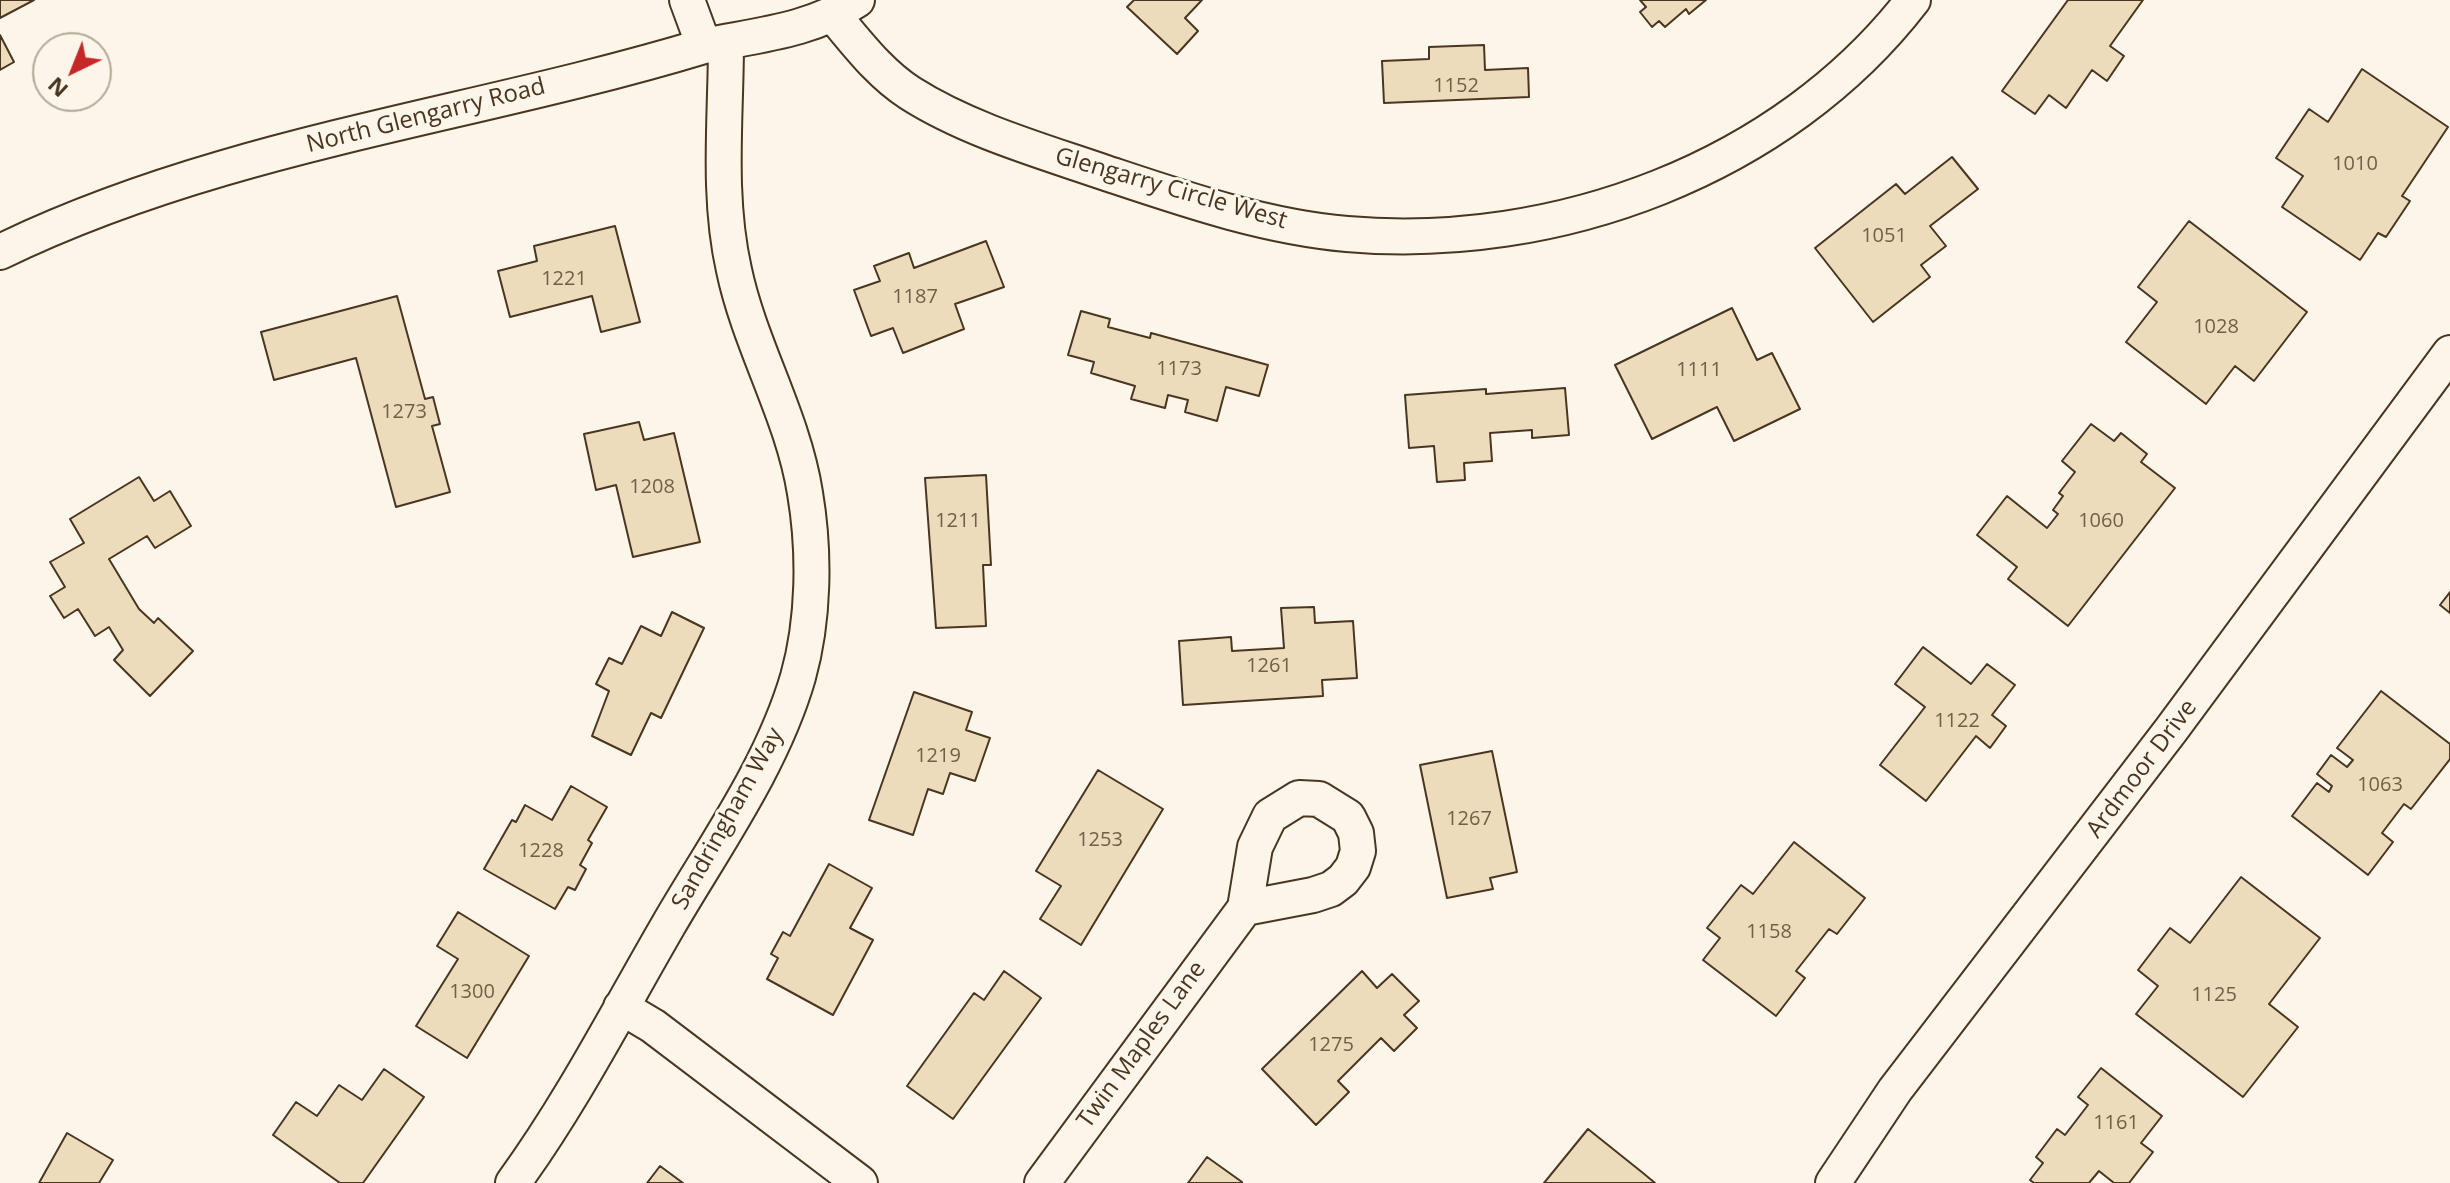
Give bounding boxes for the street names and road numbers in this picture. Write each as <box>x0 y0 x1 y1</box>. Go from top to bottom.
street label: North Glengarry Road <box>304 72 548 160</box>
street label: Glengarry Circle West <box>1052 142 1290 236</box>
street label: Ardmoor Drive <box>2081 694 2203 844</box>
street label: Sandringham Way <box>666 723 790 915</box>
street label: Twin Maples Lane <box>1072 956 1212 1134</box>

